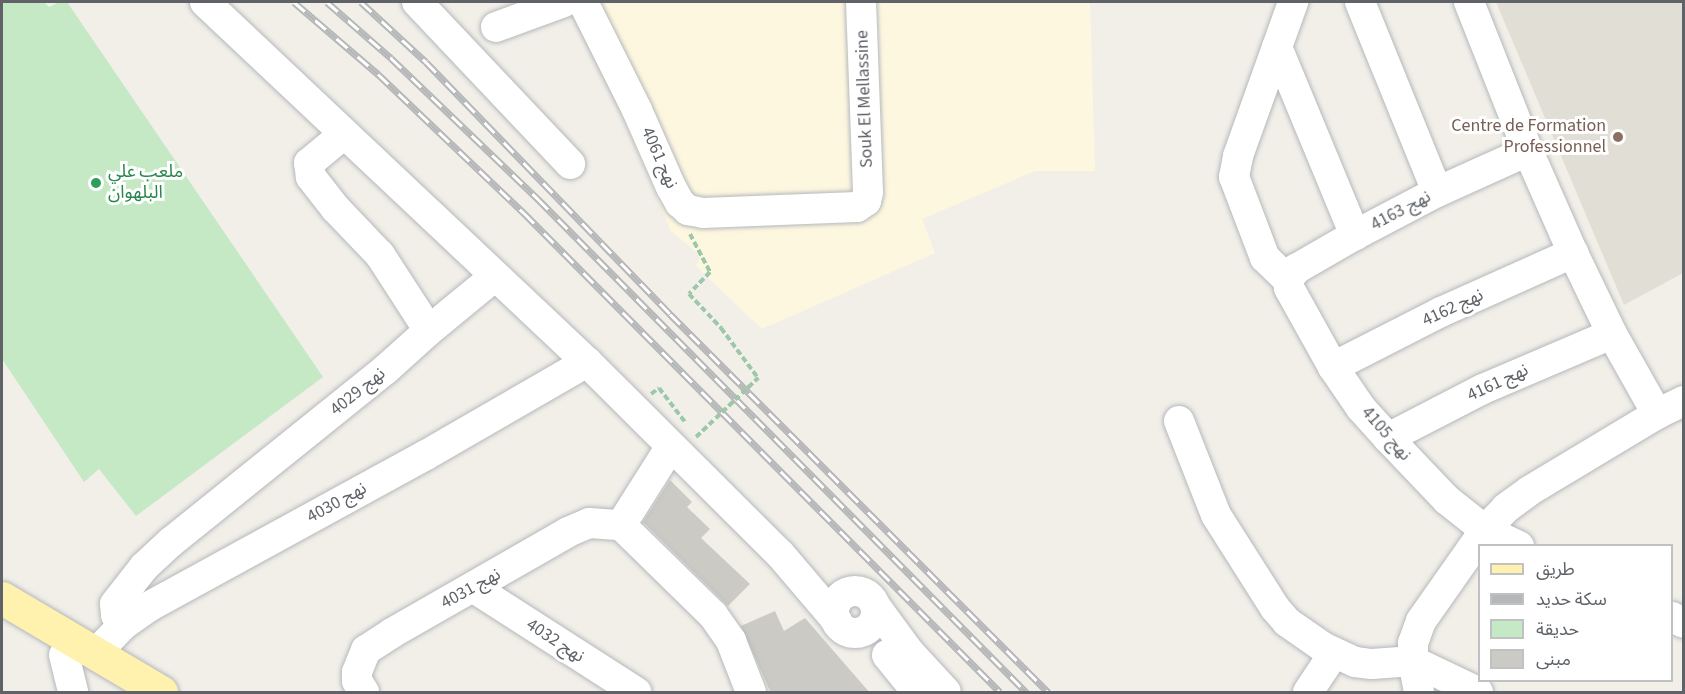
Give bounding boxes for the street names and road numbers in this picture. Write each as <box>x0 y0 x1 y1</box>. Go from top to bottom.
street label: Souk El Mellassine <box>852 30 878 168</box>
street label: نهج 4061 <box>636 124 682 192</box>
street label: نهج 4163 <box>1367 186 1435 236</box>
street label: نهج 4162 <box>1419 284 1487 332</box>
street label: نهج 4161 <box>1464 359 1532 407</box>
street label: نهج 4029 <box>326 363 390 421</box>
street label: نهج 4105 <box>1357 402 1415 466</box>
street label: نهج 4030 <box>303 478 371 528</box>
street label: نهج 4031 <box>437 564 505 614</box>
street label: نهج 4032 <box>522 614 588 668</box>

